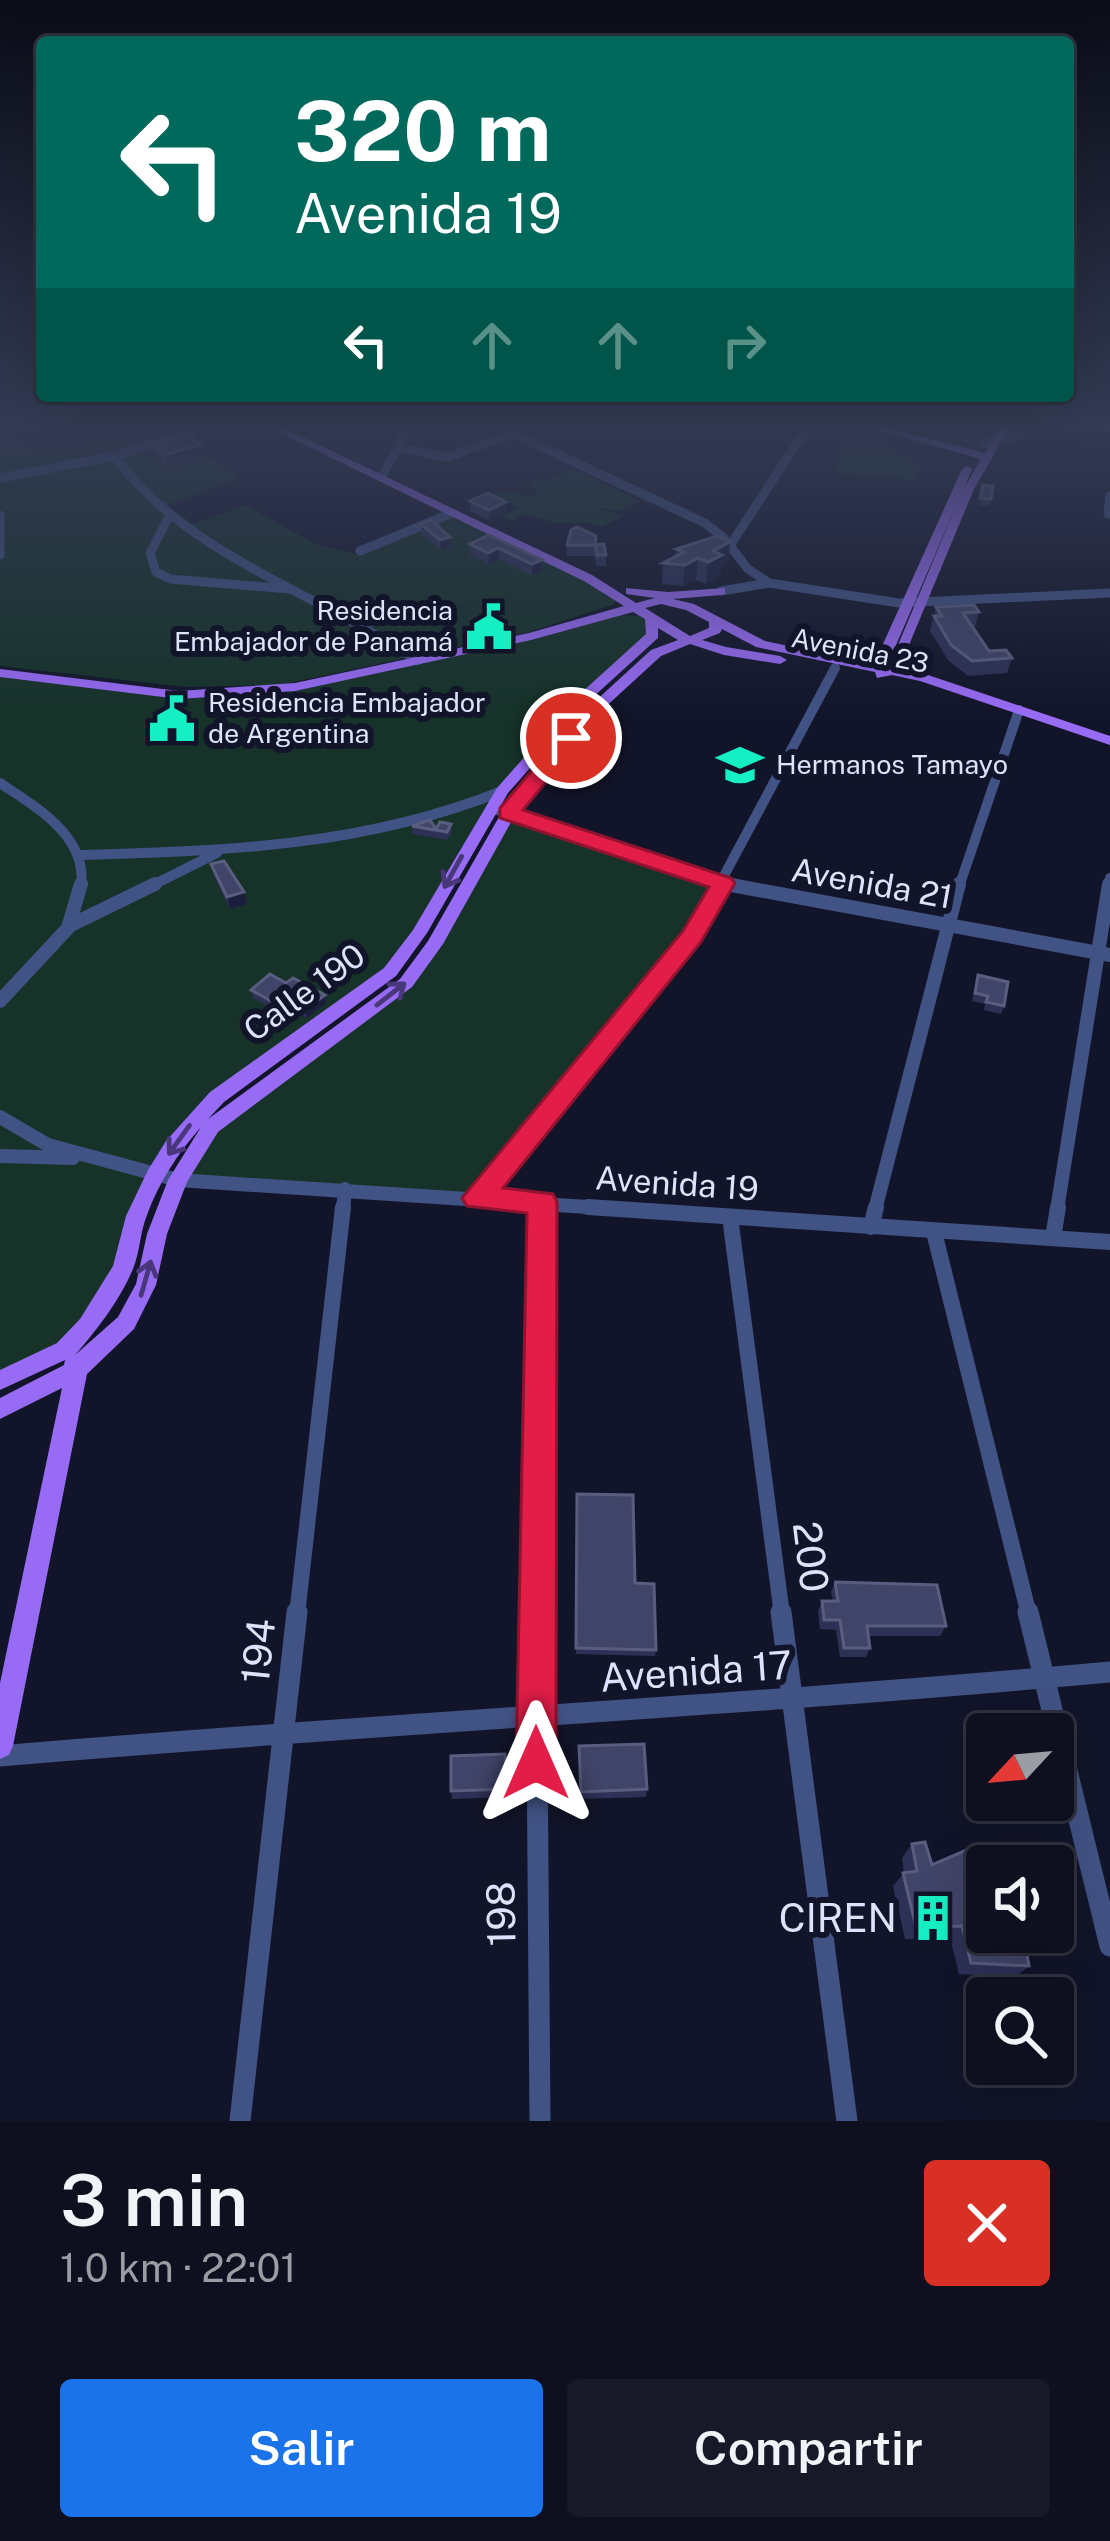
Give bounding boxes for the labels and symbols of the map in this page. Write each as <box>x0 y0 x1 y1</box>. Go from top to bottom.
place label: Residencia Embajador de Panamá <box>174 594 453 657</box>
public building icon: Residencia Embajador de Panamá <box>464 602 514 652</box>
street label: Avenida 23 <box>789 621 932 679</box>
place label: Residencia Embajador de Argentina <box>208 686 486 749</box>
pin <box>520 687 622 789</box>
public building icon: Residencia Embajador de Argentina <box>147 694 197 744</box>
school or university icon: Hermanos Tamayo <box>715 740 765 790</box>
place label: Hermanos Tamayo <box>776 748 1008 780</box>
street label: Avenida 21 <box>789 850 955 916</box>
one-way arrow <box>441 853 464 888</box>
street label: Calle 190 <box>236 936 372 1048</box>
one-way arrow <box>374 982 407 1007</box>
one-way arrow <box>166 1123 192 1155</box>
street label: Avenida 19 <box>594 1158 760 1208</box>
one-way arrow <box>136 1260 158 1298</box>
street label: 200 <box>784 1519 838 1595</box>
street label: 194 <box>232 1616 284 1686</box>
street label: Avenida 17 <box>598 1641 794 1701</box>
position arrow <box>473 1700 599 1826</box>
north arrow <box>966 1713 1074 1821</box>
street label: 198 <box>477 1881 525 1947</box>
building icon: CIREN <box>908 1893 958 1943</box>
place label: CIREN <box>779 1895 897 1941</box>

